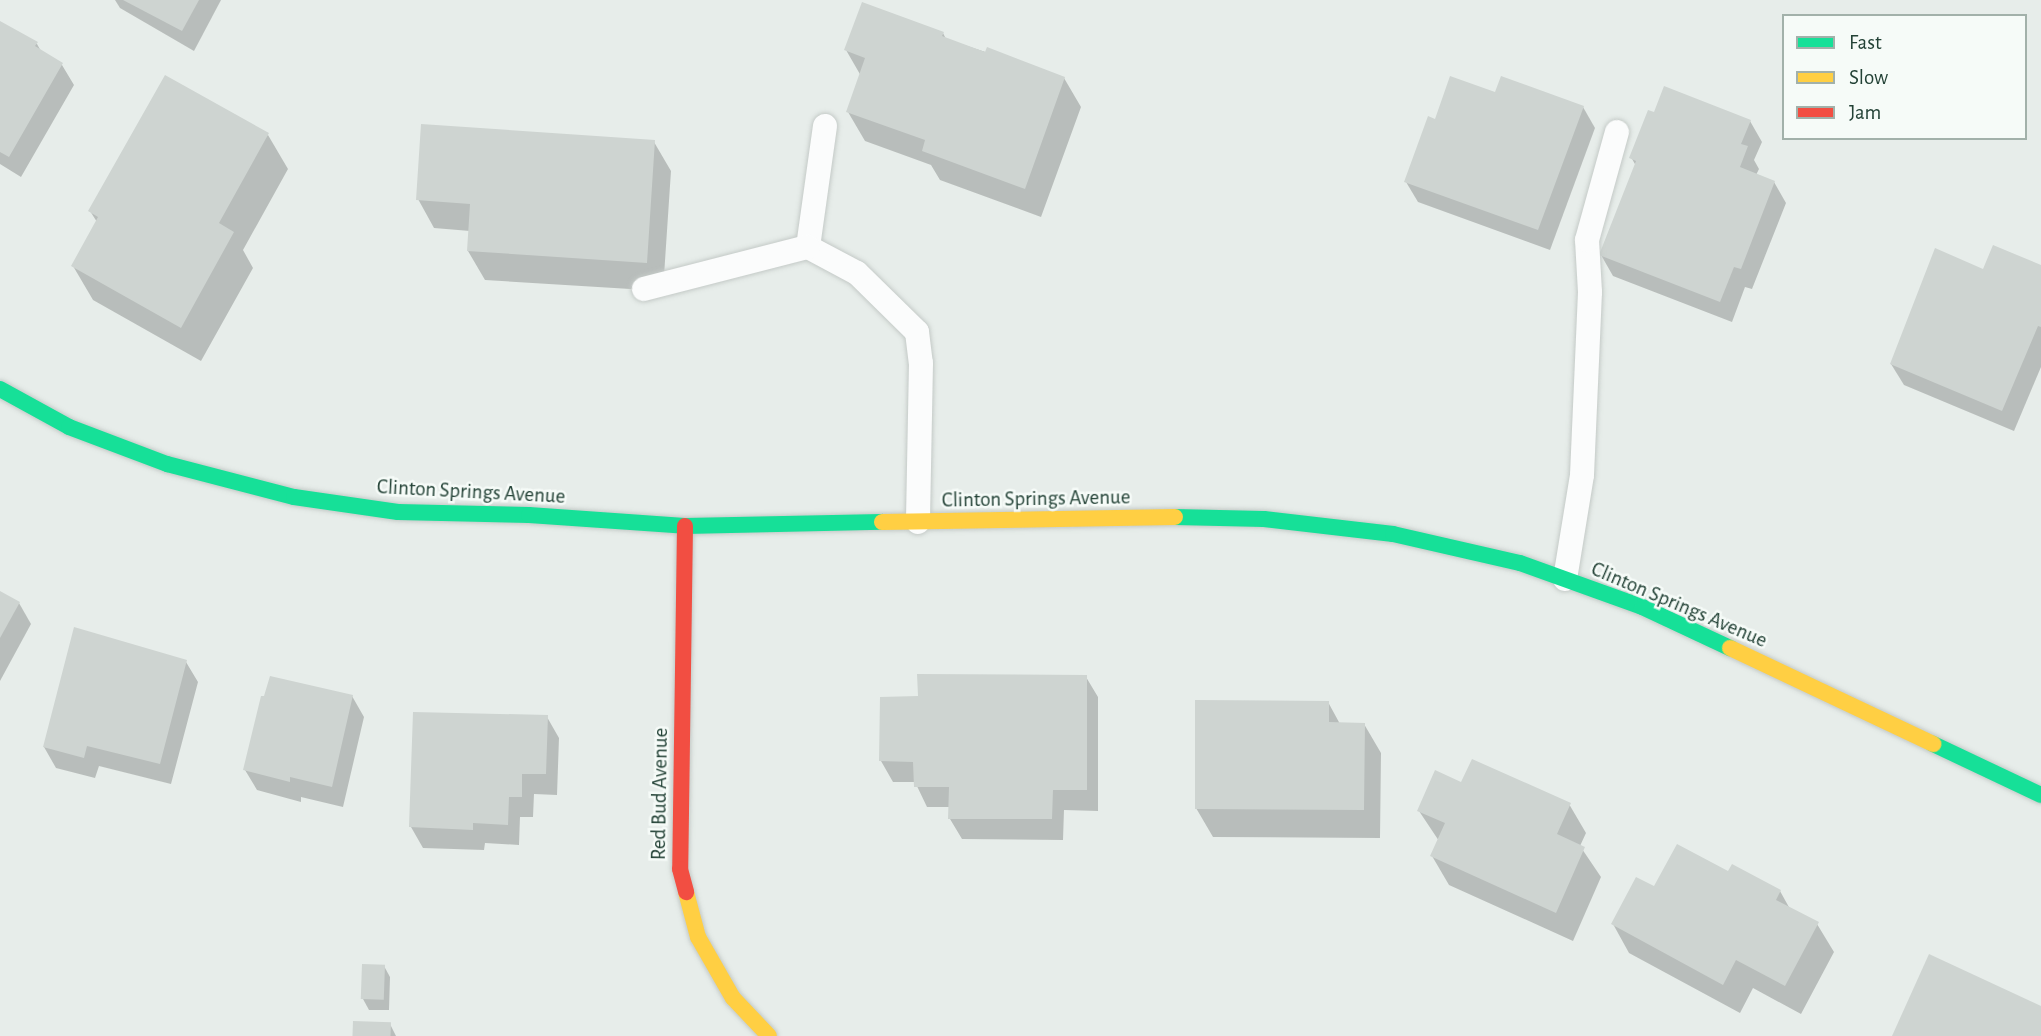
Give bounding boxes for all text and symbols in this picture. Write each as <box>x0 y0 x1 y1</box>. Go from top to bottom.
legend <box>1782 14 2027 140</box>
text: Fast <box>1849 32 1882 53</box>
text: Slow <box>1849 67 1888 88</box>
text: Jam <box>1849 102 1881 123</box>
street label: Clinton Springs Avenue <box>376 474 566 510</box>
street label: Clinton Springs Avenue <box>941 485 1131 513</box>
street label: Clinton Springs Avenue <box>1587 557 1771 653</box>
street label: Red Bud Avenue <box>646 728 674 860</box>

